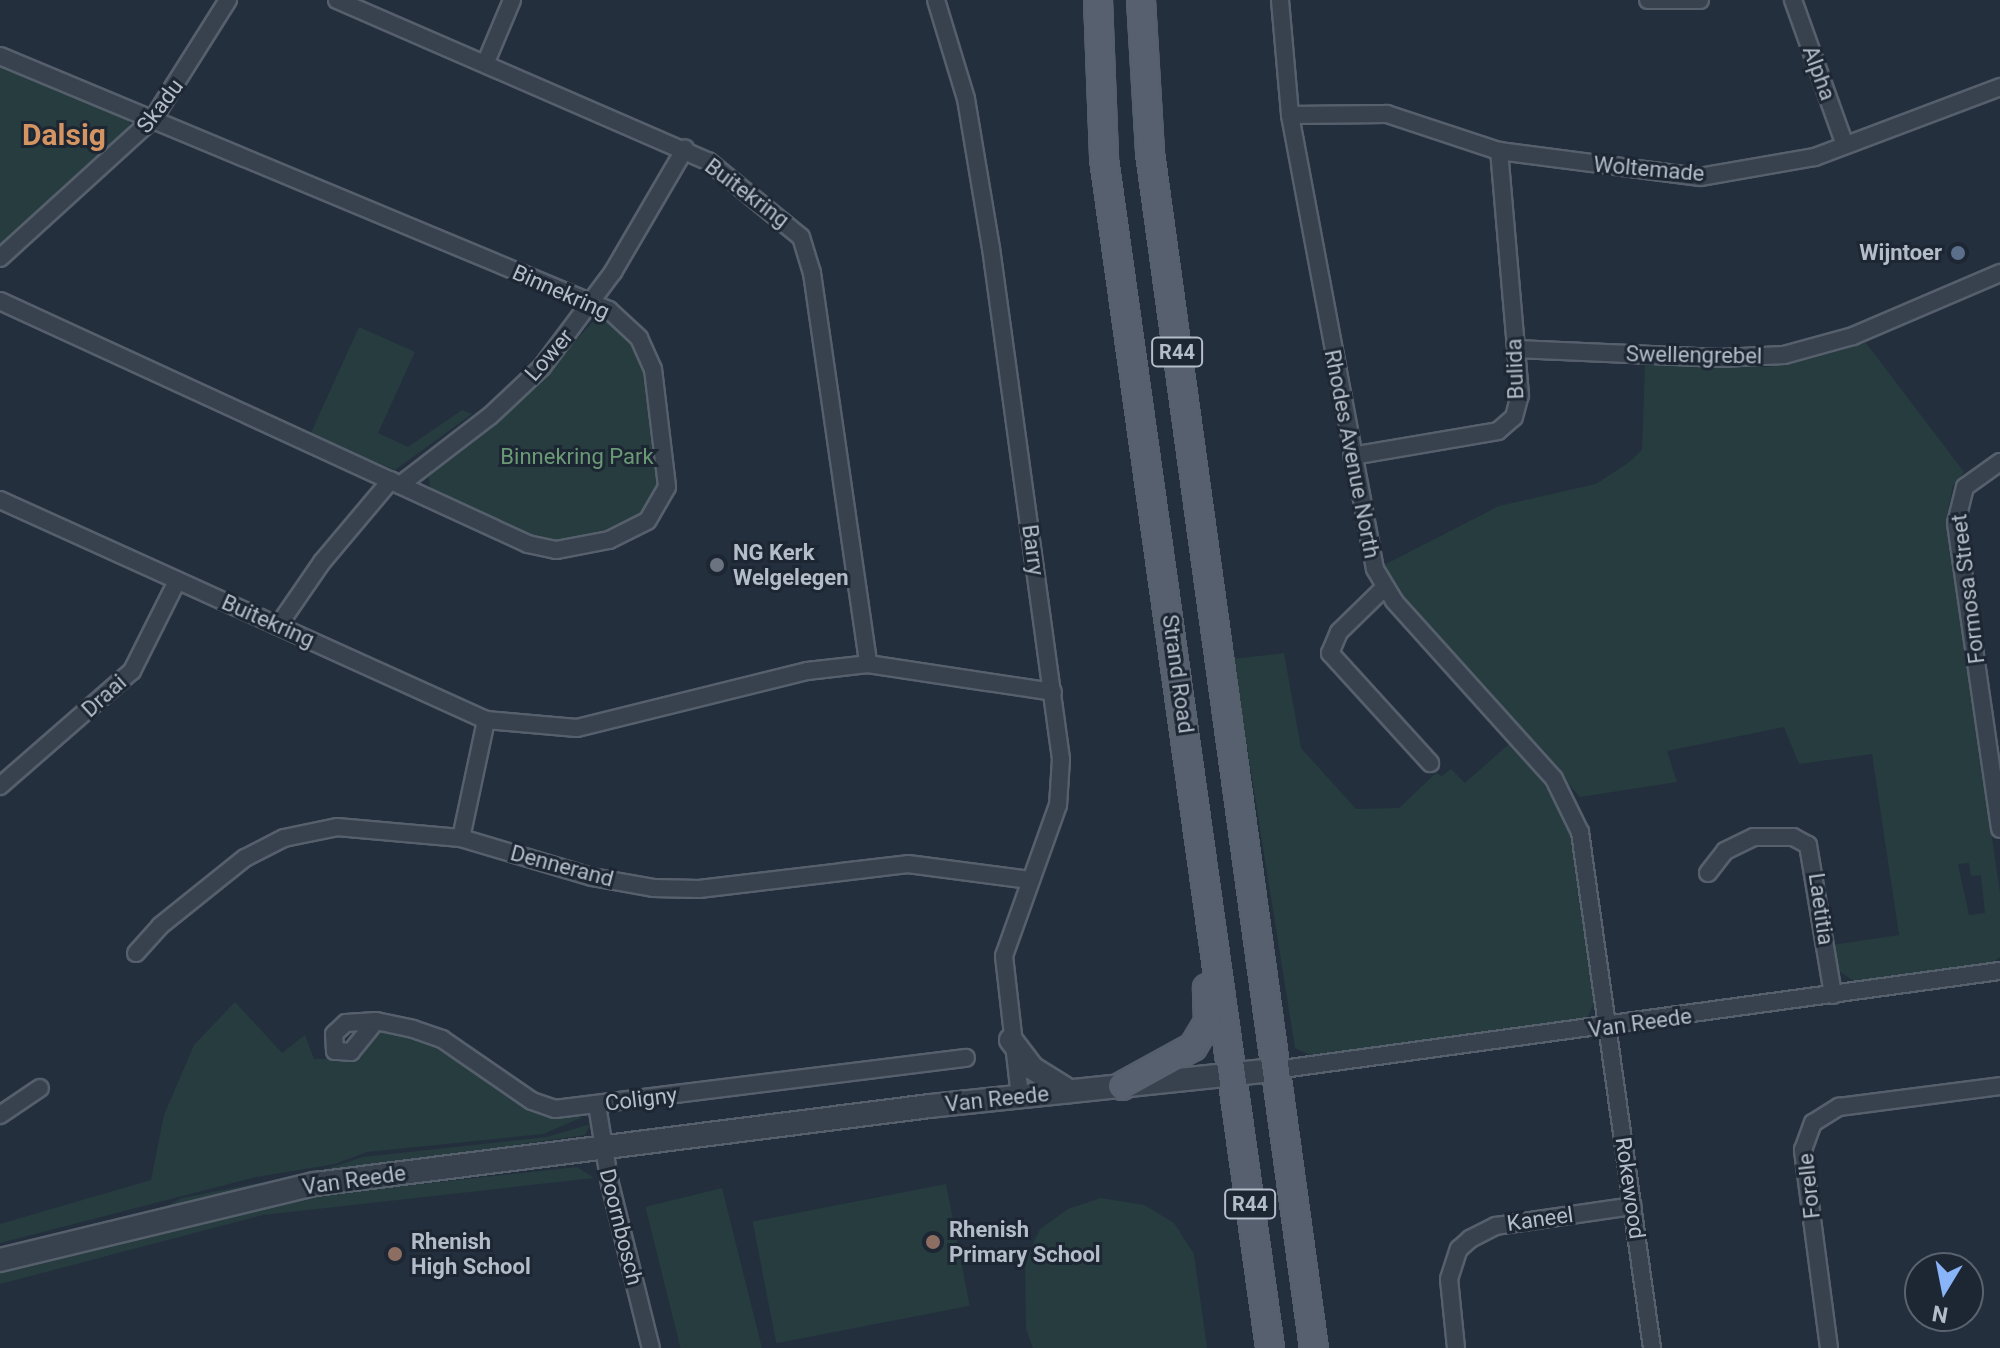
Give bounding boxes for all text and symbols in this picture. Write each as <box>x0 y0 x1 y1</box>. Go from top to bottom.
street label: Alpha <box>1797 42 1841 104</box>
street label: Skadu <box>131 74 189 138</box>
district label: Dalsig <box>22 117 106 153</box>
street label: Woltemade <box>1592 151 1706 187</box>
street label: Buitekring <box>700 153 794 233</box>
place label: Wijntoer <box>1859 240 1942 266</box>
marker: Wijntoer <box>1949 244 1967 262</box>
street label: Binnekring <box>508 259 614 325</box>
street label: Lower <box>519 324 579 386</box>
road number: R44 <box>1151 336 1203 368</box>
street label: Bulida <box>1501 338 1529 400</box>
street label: Swellengrebel <box>1626 341 1762 369</box>
street label: Rhodes Avenue North <box>1319 347 1385 561</box>
park label: Binnekring Park <box>500 444 654 470</box>
street label: Formosa Street <box>1946 513 1990 665</box>
street label: Barry <box>1016 523 1050 577</box>
place label: NG Kerk Welgelegen <box>733 539 849 590</box>
marker: NG Kerk Welgelegen <box>708 556 726 574</box>
street label: Buitekring <box>218 589 318 653</box>
street label: Strand Road <box>1157 613 1199 735</box>
street label: Draai <box>76 669 132 723</box>
street label: Dennerand <box>508 840 616 892</box>
street label: Laetitia <box>1803 871 1839 947</box>
street label: Van Reede <box>1587 1003 1693 1043</box>
street label: Van Reede <box>944 1080 1050 1118</box>
street label: Coligny <box>603 1081 679 1117</box>
street label: Rokewood <box>1610 1135 1650 1241</box>
street label: Forelle <box>1792 1152 1826 1220</box>
street label: Van Reede <box>301 1160 407 1200</box>
street label: Doornbosch <box>594 1166 648 1288</box>
road number: R44 <box>1224 1188 1276 1220</box>
street label: Kaneel <box>1505 1201 1575 1237</box>
place label: Rhenish Primary School <box>949 1216 1101 1268</box>
place label: Rhenish High School <box>411 1228 531 1280</box>
marker: Rhenish Primary School <box>924 1233 942 1251</box>
marker: Rhenish High School <box>386 1245 404 1263</box>
north arrow <box>1904 1252 1984 1332</box>
text: N <box>1930 1300 1950 1328</box>

